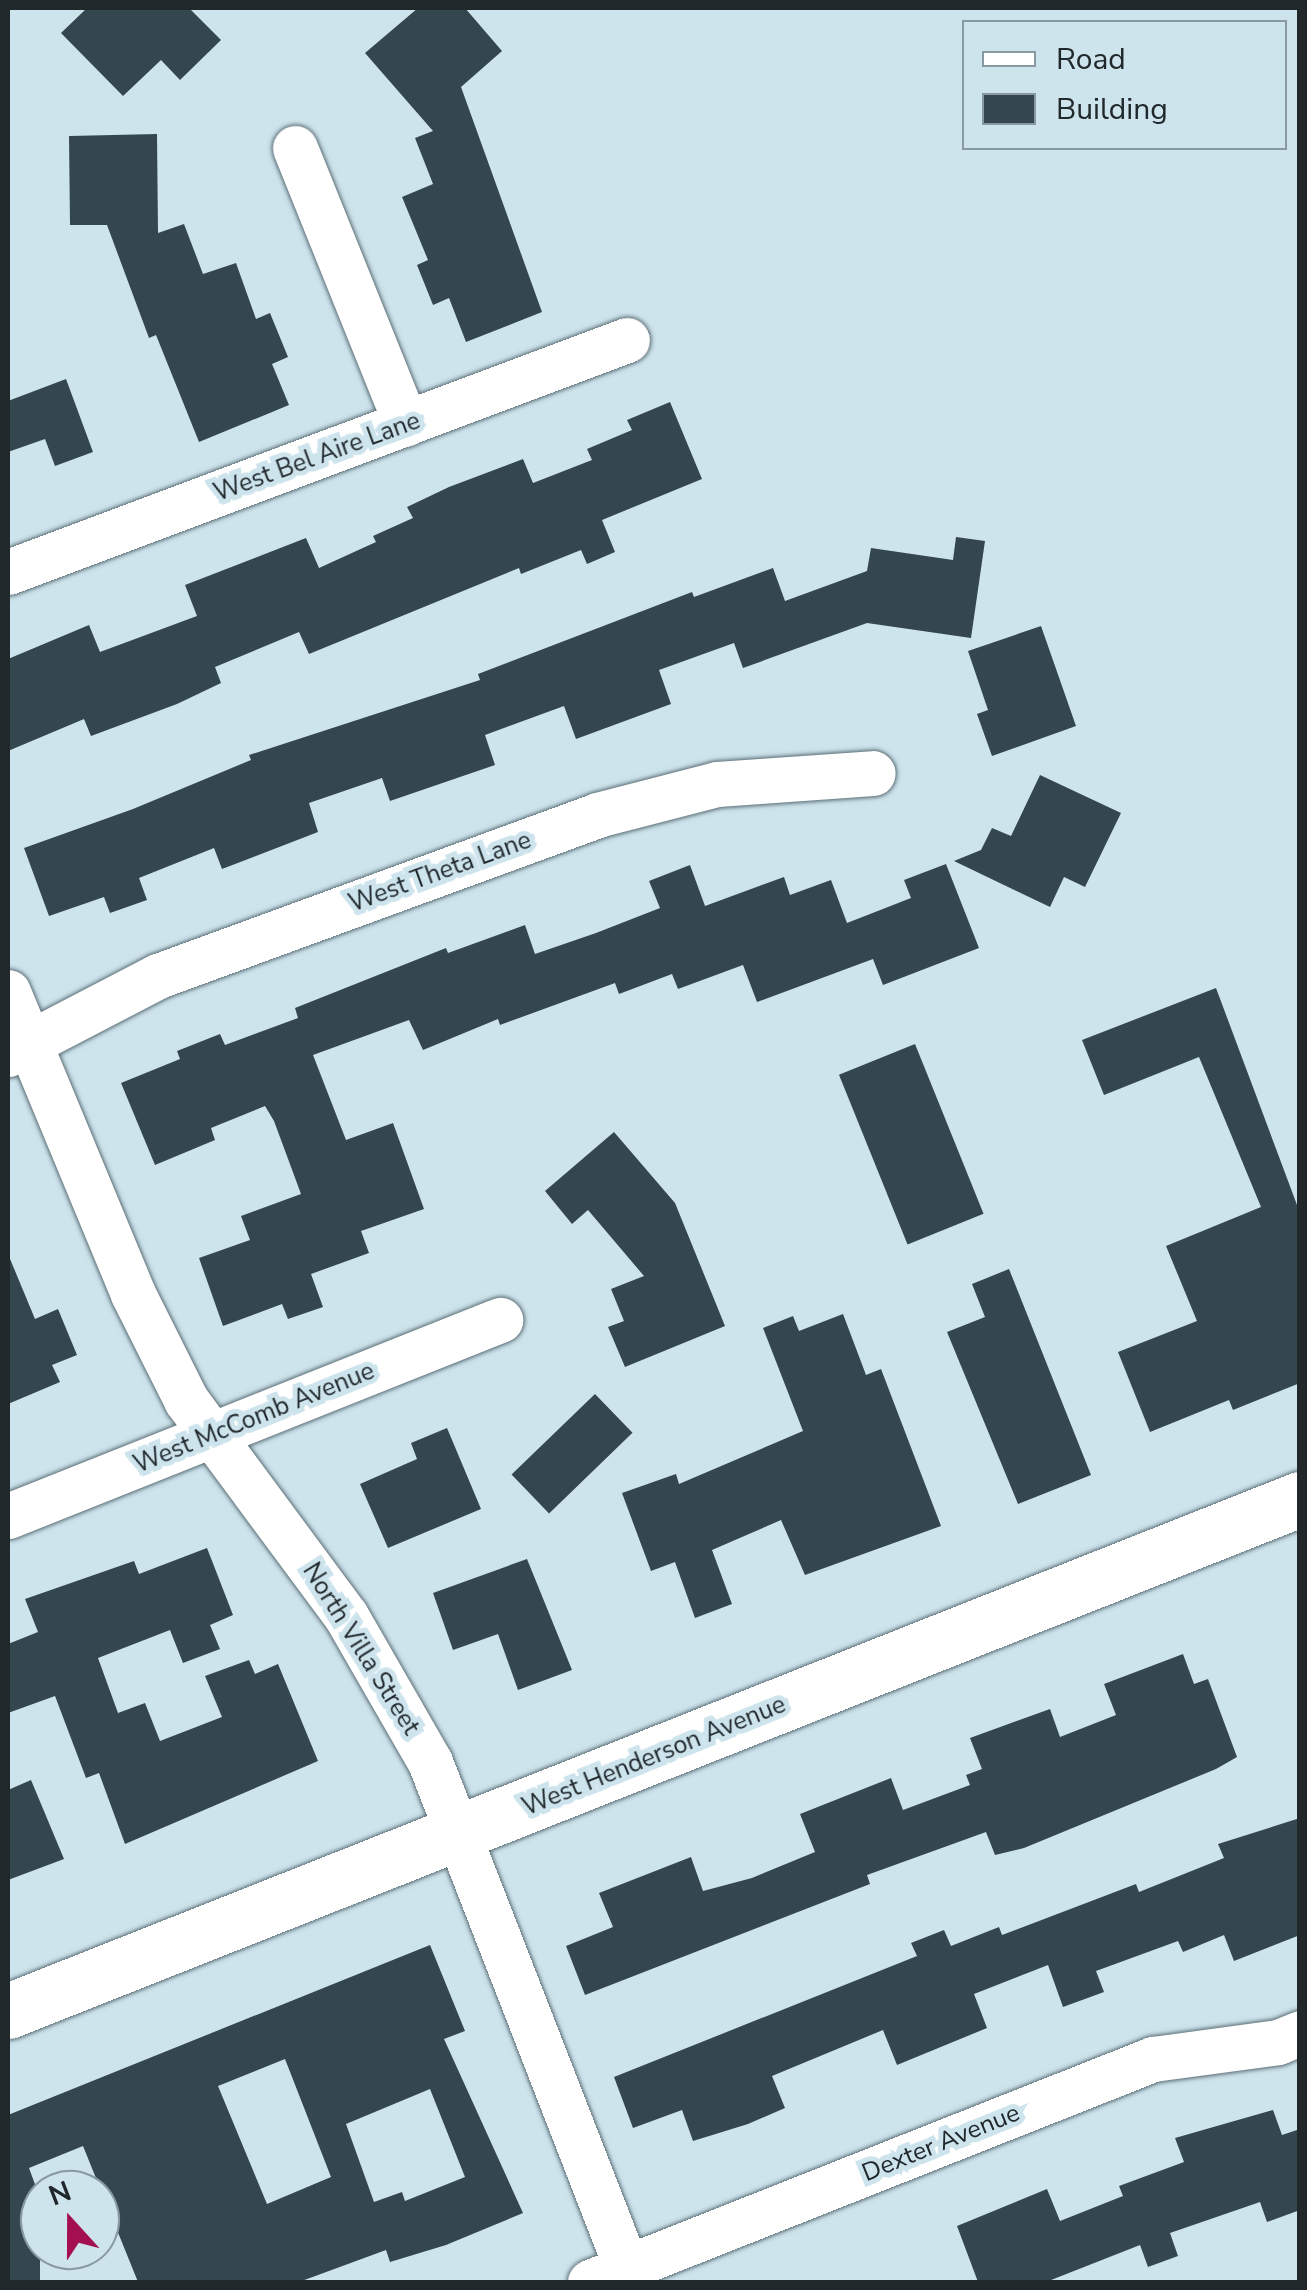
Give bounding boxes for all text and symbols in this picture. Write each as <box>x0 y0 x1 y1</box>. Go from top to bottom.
legend <box>962 20 1287 150</box>
text: Road <box>1056 39 1126 80</box>
text: Building <box>1056 89 1168 130</box>
street label: West Bel Aire Lane <box>210 406 424 508</box>
street label: West Theta Lane <box>345 825 535 919</box>
street label: West McComb Avenue <box>129 1356 379 1480</box>
street label: North Villa Street <box>296 1557 426 1741</box>
street label: West Henderson Avenue <box>518 1689 790 1823</box>
street label: Dexter Avenue <box>858 2098 1024 2188</box>
north arrow <box>20 2170 120 2270</box>
text: N <box>43 2172 77 2215</box>

